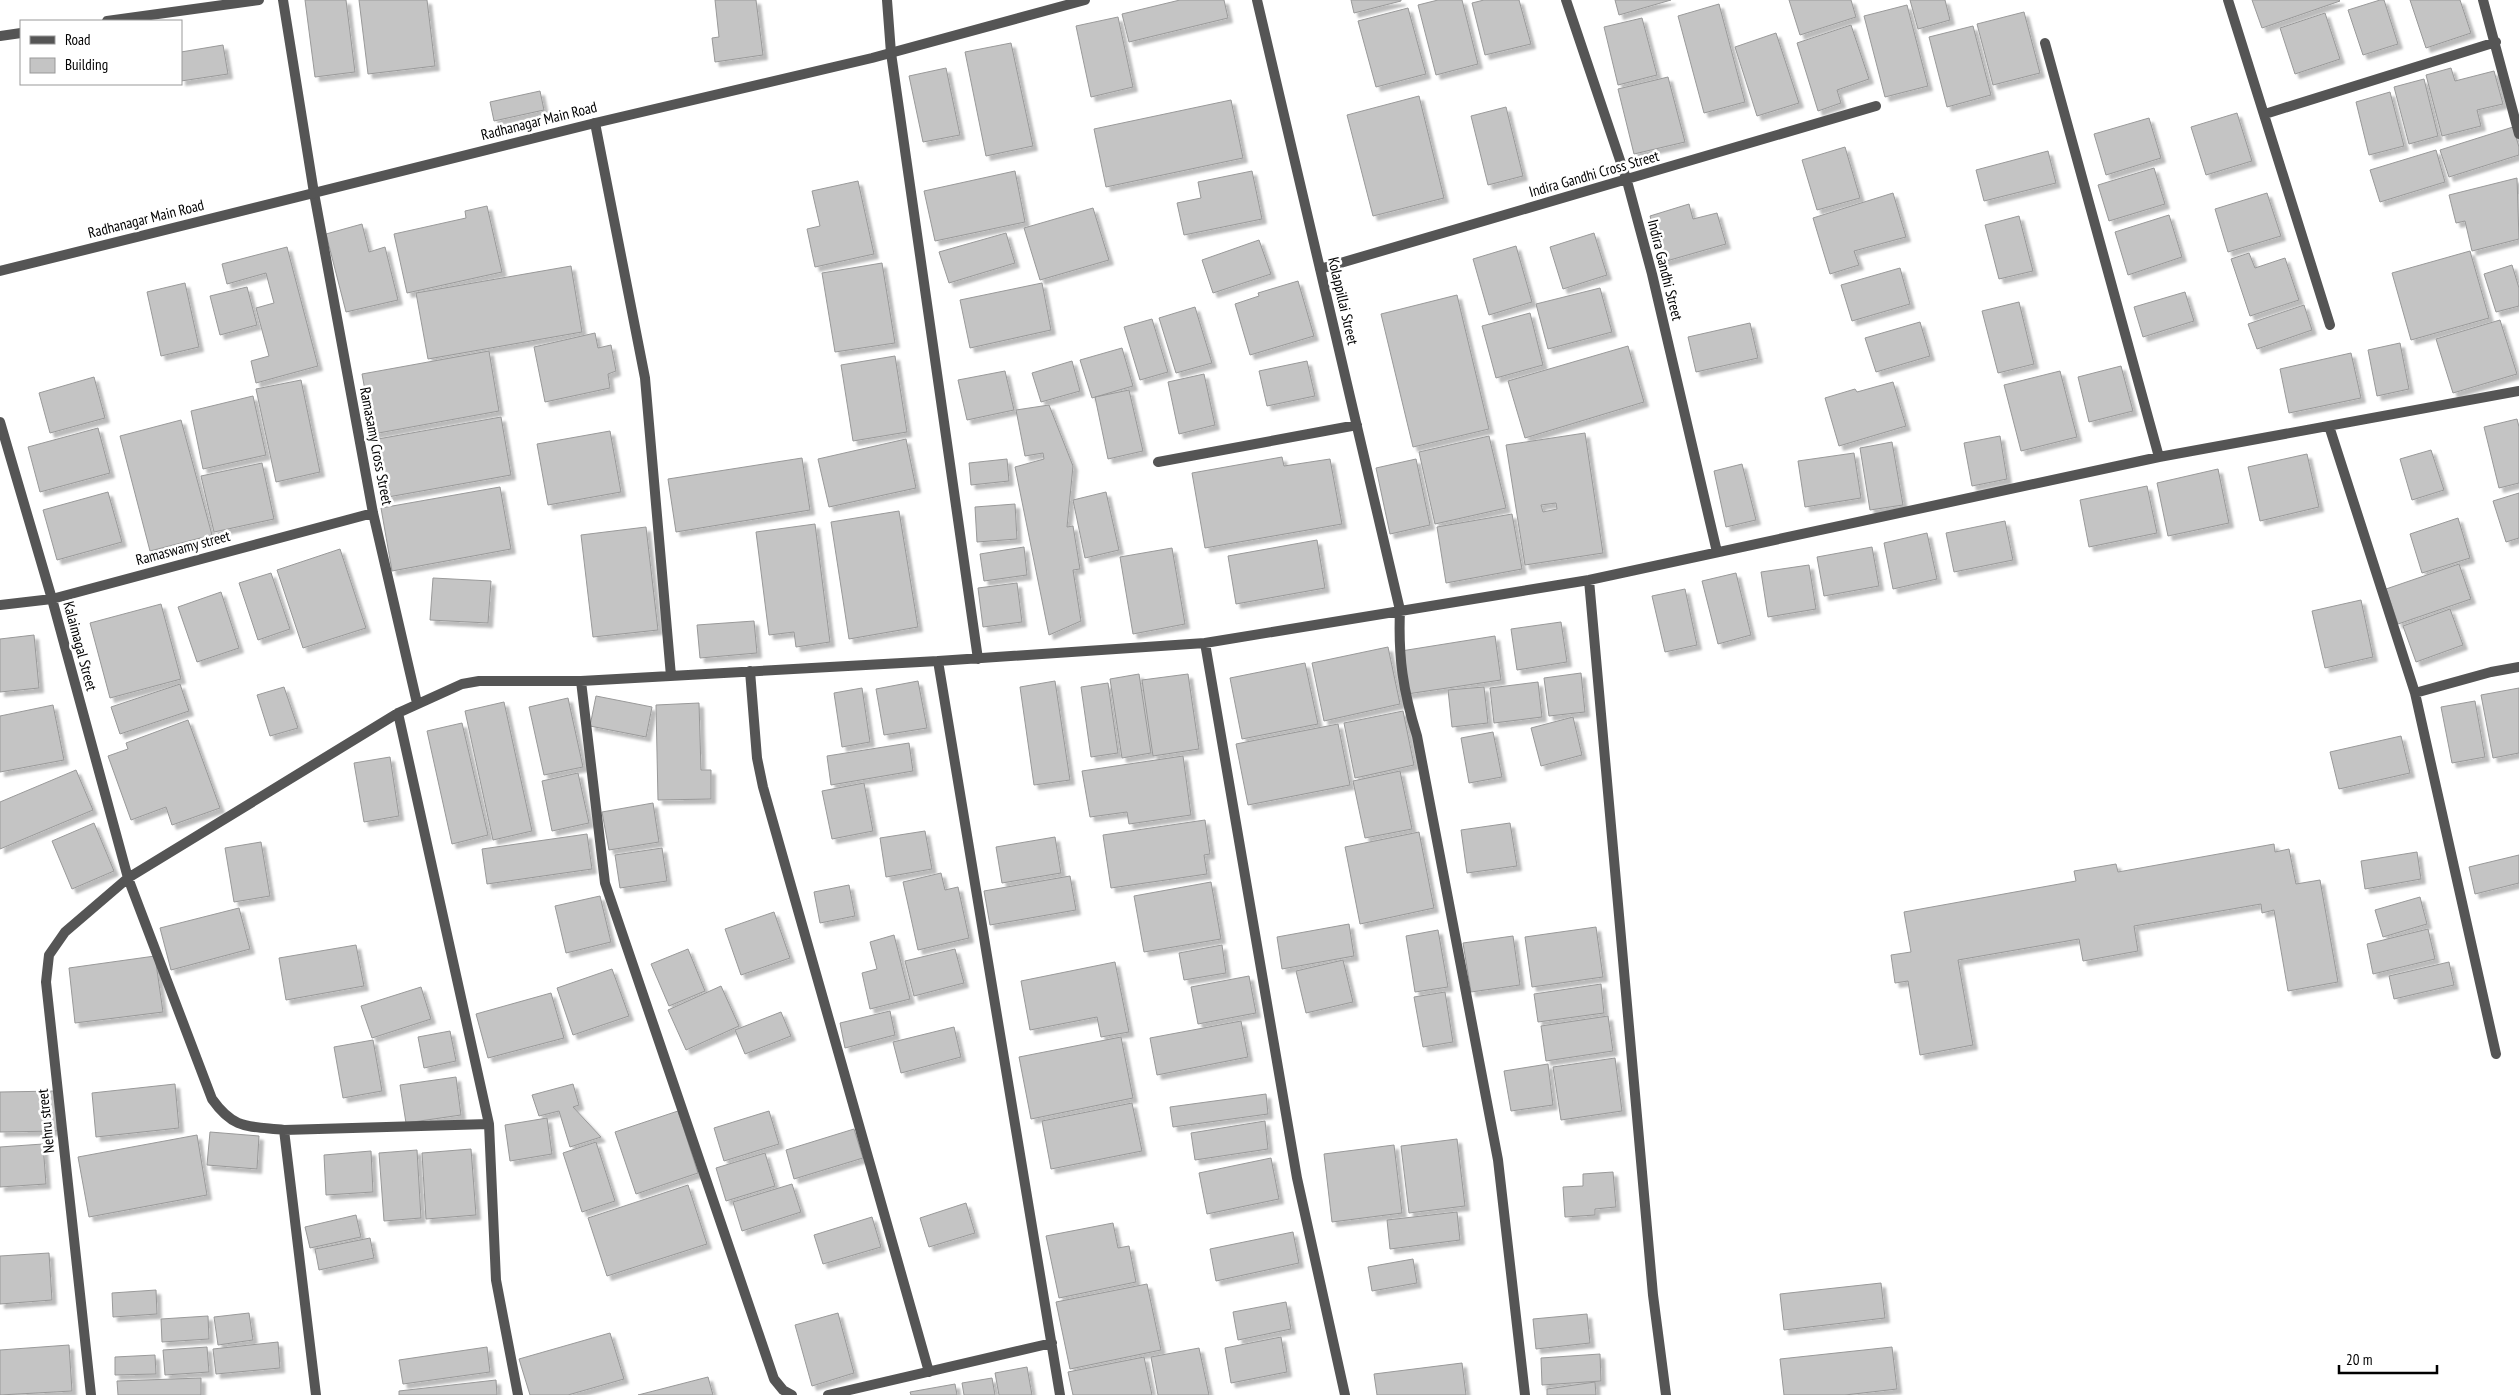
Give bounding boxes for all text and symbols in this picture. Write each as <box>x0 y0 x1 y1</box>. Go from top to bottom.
legend <box>20 20 182 85</box>
text: Road <box>65 30 91 49</box>
text: Building <box>65 55 108 74</box>
street label: Radhanagar Main Road <box>479 97 599 144</box>
street label: Indira Gandhi Cross Street <box>1527 146 1661 201</box>
street label: Radhanagar Main Road <box>86 195 206 242</box>
street label: Indira Gandhi Street <box>1644 217 1687 322</box>
street label: Kolappillai Street <box>1324 255 1363 347</box>
street label: Ramasamy Cross Street <box>356 385 397 507</box>
street label: Ramaswamy street <box>134 526 232 569</box>
street label: Kalaimagal Street <box>59 599 102 693</box>
street label: Nehru street <box>33 1088 58 1154</box>
scale bar <box>2339 1342 2436 1374</box>
text: 20 m <box>2346 1350 2372 1369</box>

